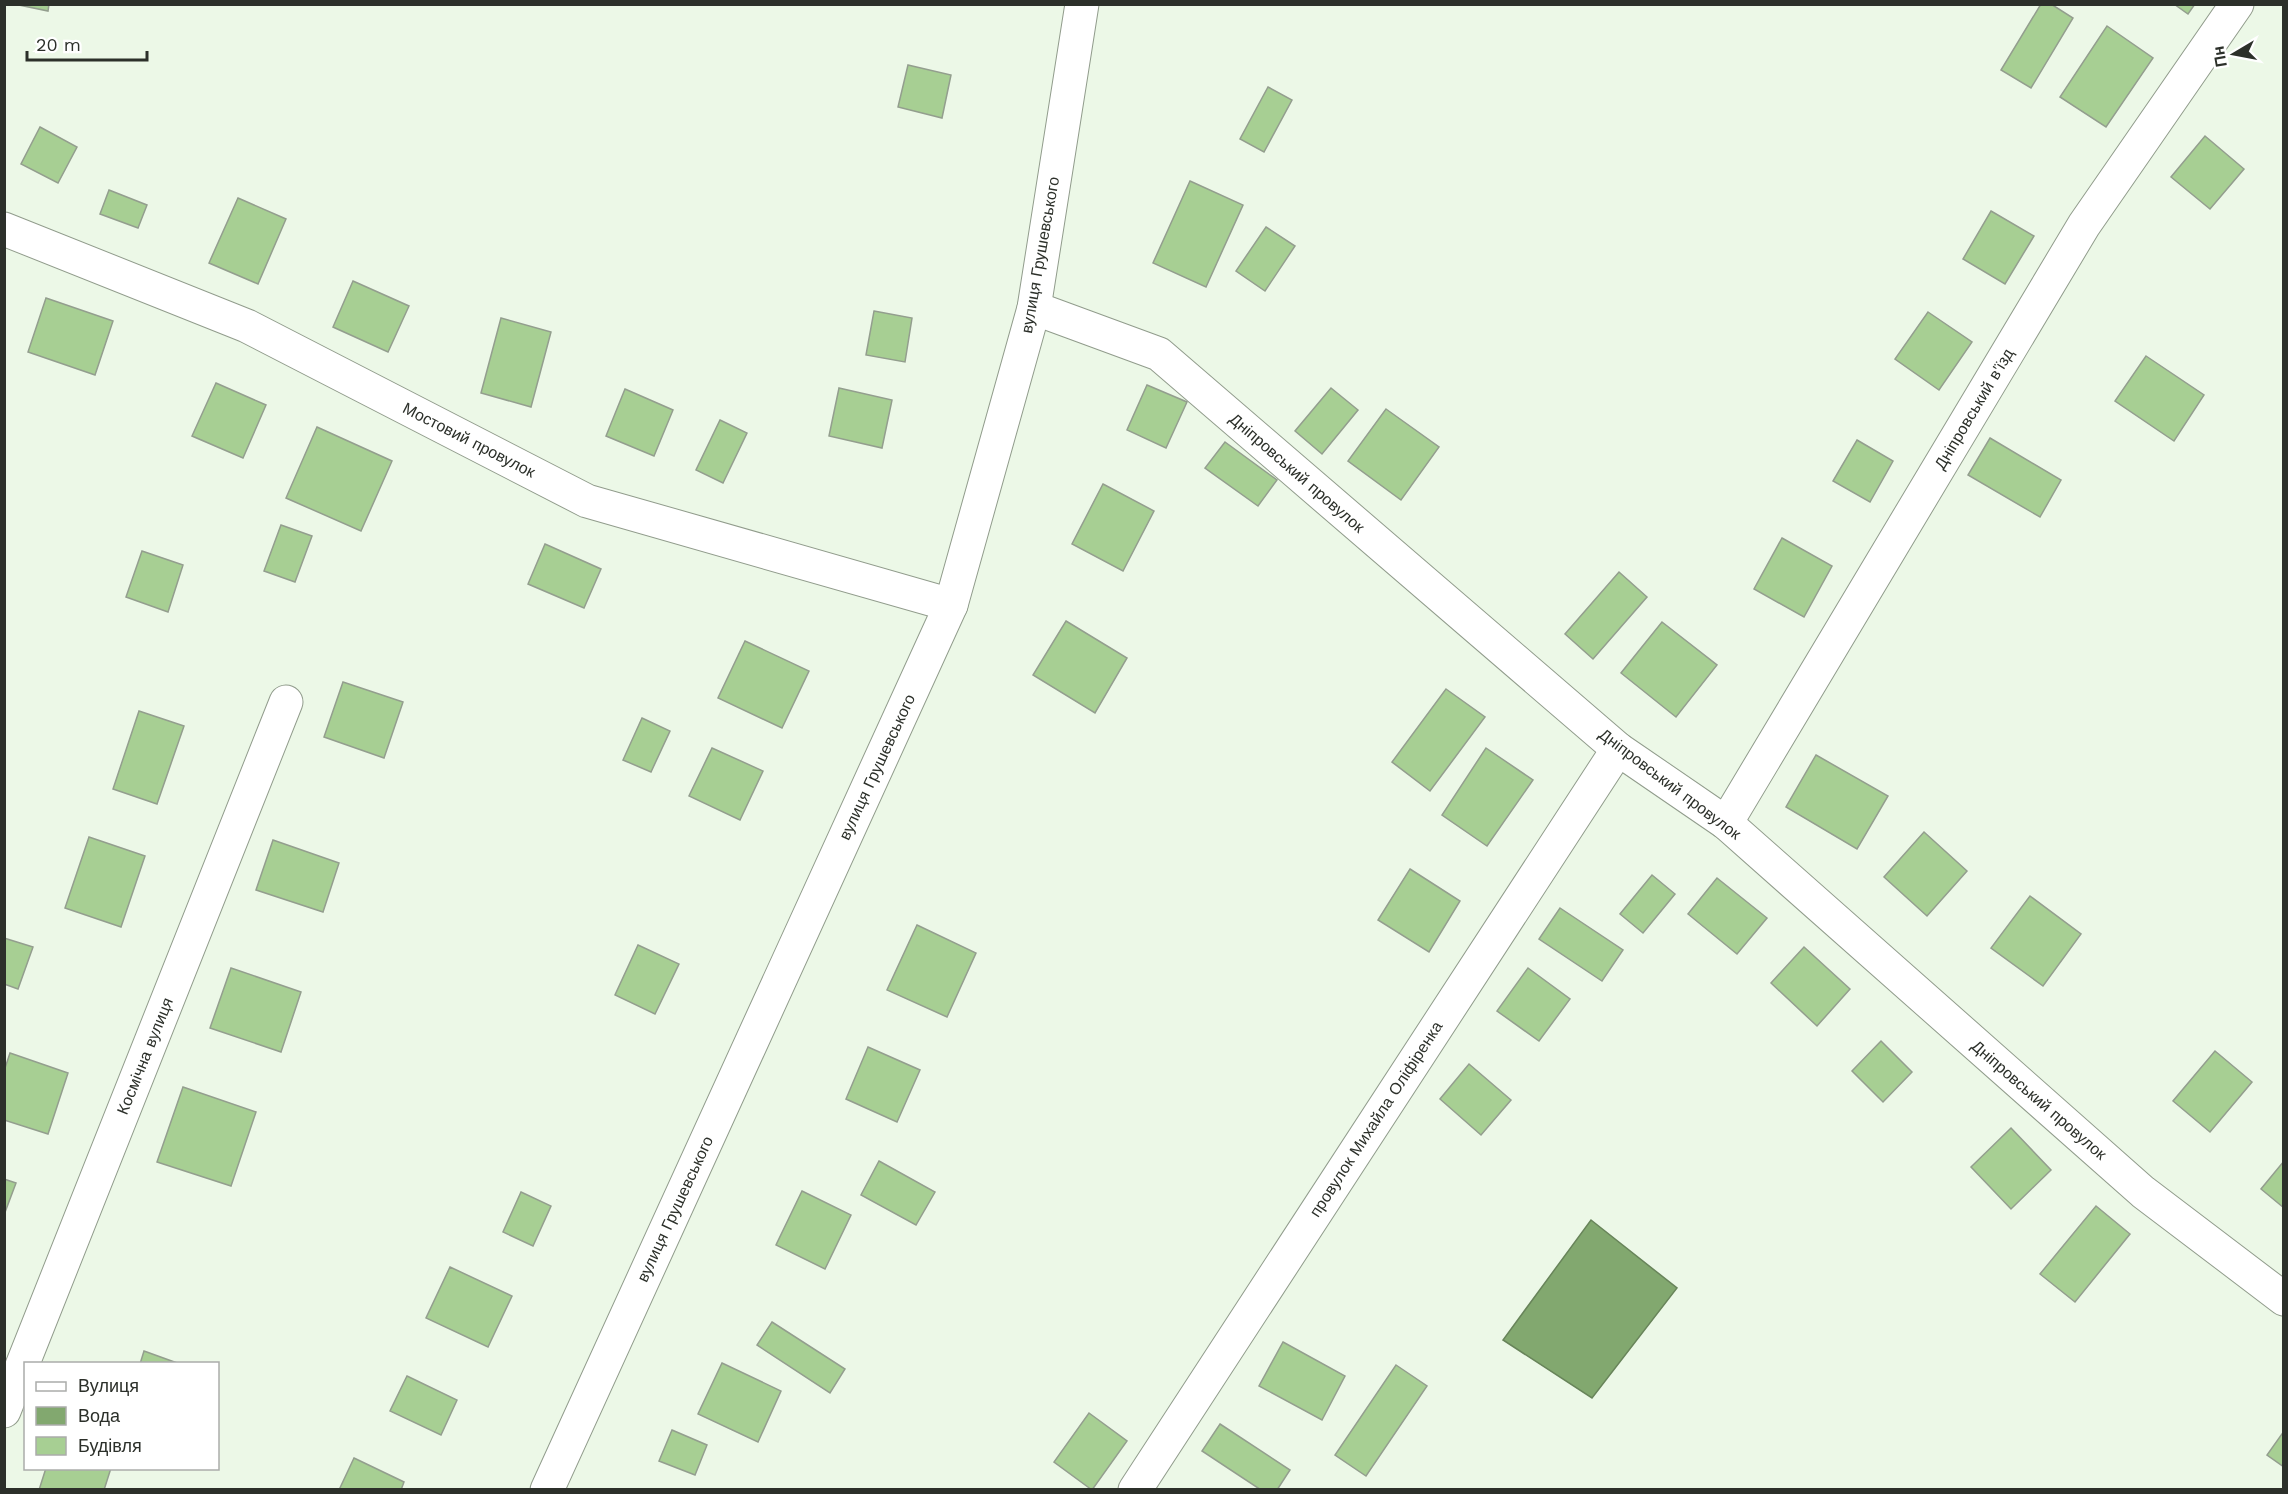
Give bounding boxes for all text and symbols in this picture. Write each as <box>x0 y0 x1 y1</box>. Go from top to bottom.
scale bar <box>27 24 147 62</box>
north arrow <box>2204 24 2264 84</box>
text: 20 m <box>36 34 81 55</box>
text: Пн <box>2209 44 2231 69</box>
street label: вулиця Грушевського <box>1017 175 1063 335</box>
street label: Дніпровський в'їзд <box>1930 345 2018 473</box>
street label: Мостовий провулок <box>400 398 539 482</box>
street label: Дніпровський провулок <box>1226 409 1369 537</box>
street label: вулиця Грушевського <box>835 691 919 843</box>
street label: Дніпровський провулок <box>1595 725 1745 844</box>
street label: Космічна вулиця <box>113 995 177 1117</box>
street label: провулок Михайла Оліфіренка <box>1306 1018 1447 1220</box>
street label: Дніпровський провулок <box>1968 1036 2111 1164</box>
street label: вулиця Грушевського <box>633 1133 717 1285</box>
legend <box>24 1362 219 1470</box>
text: Вулиця <box>78 1375 139 1396</box>
text: Вода <box>78 1405 121 1426</box>
text: Будівля <box>78 1435 142 1456</box>

